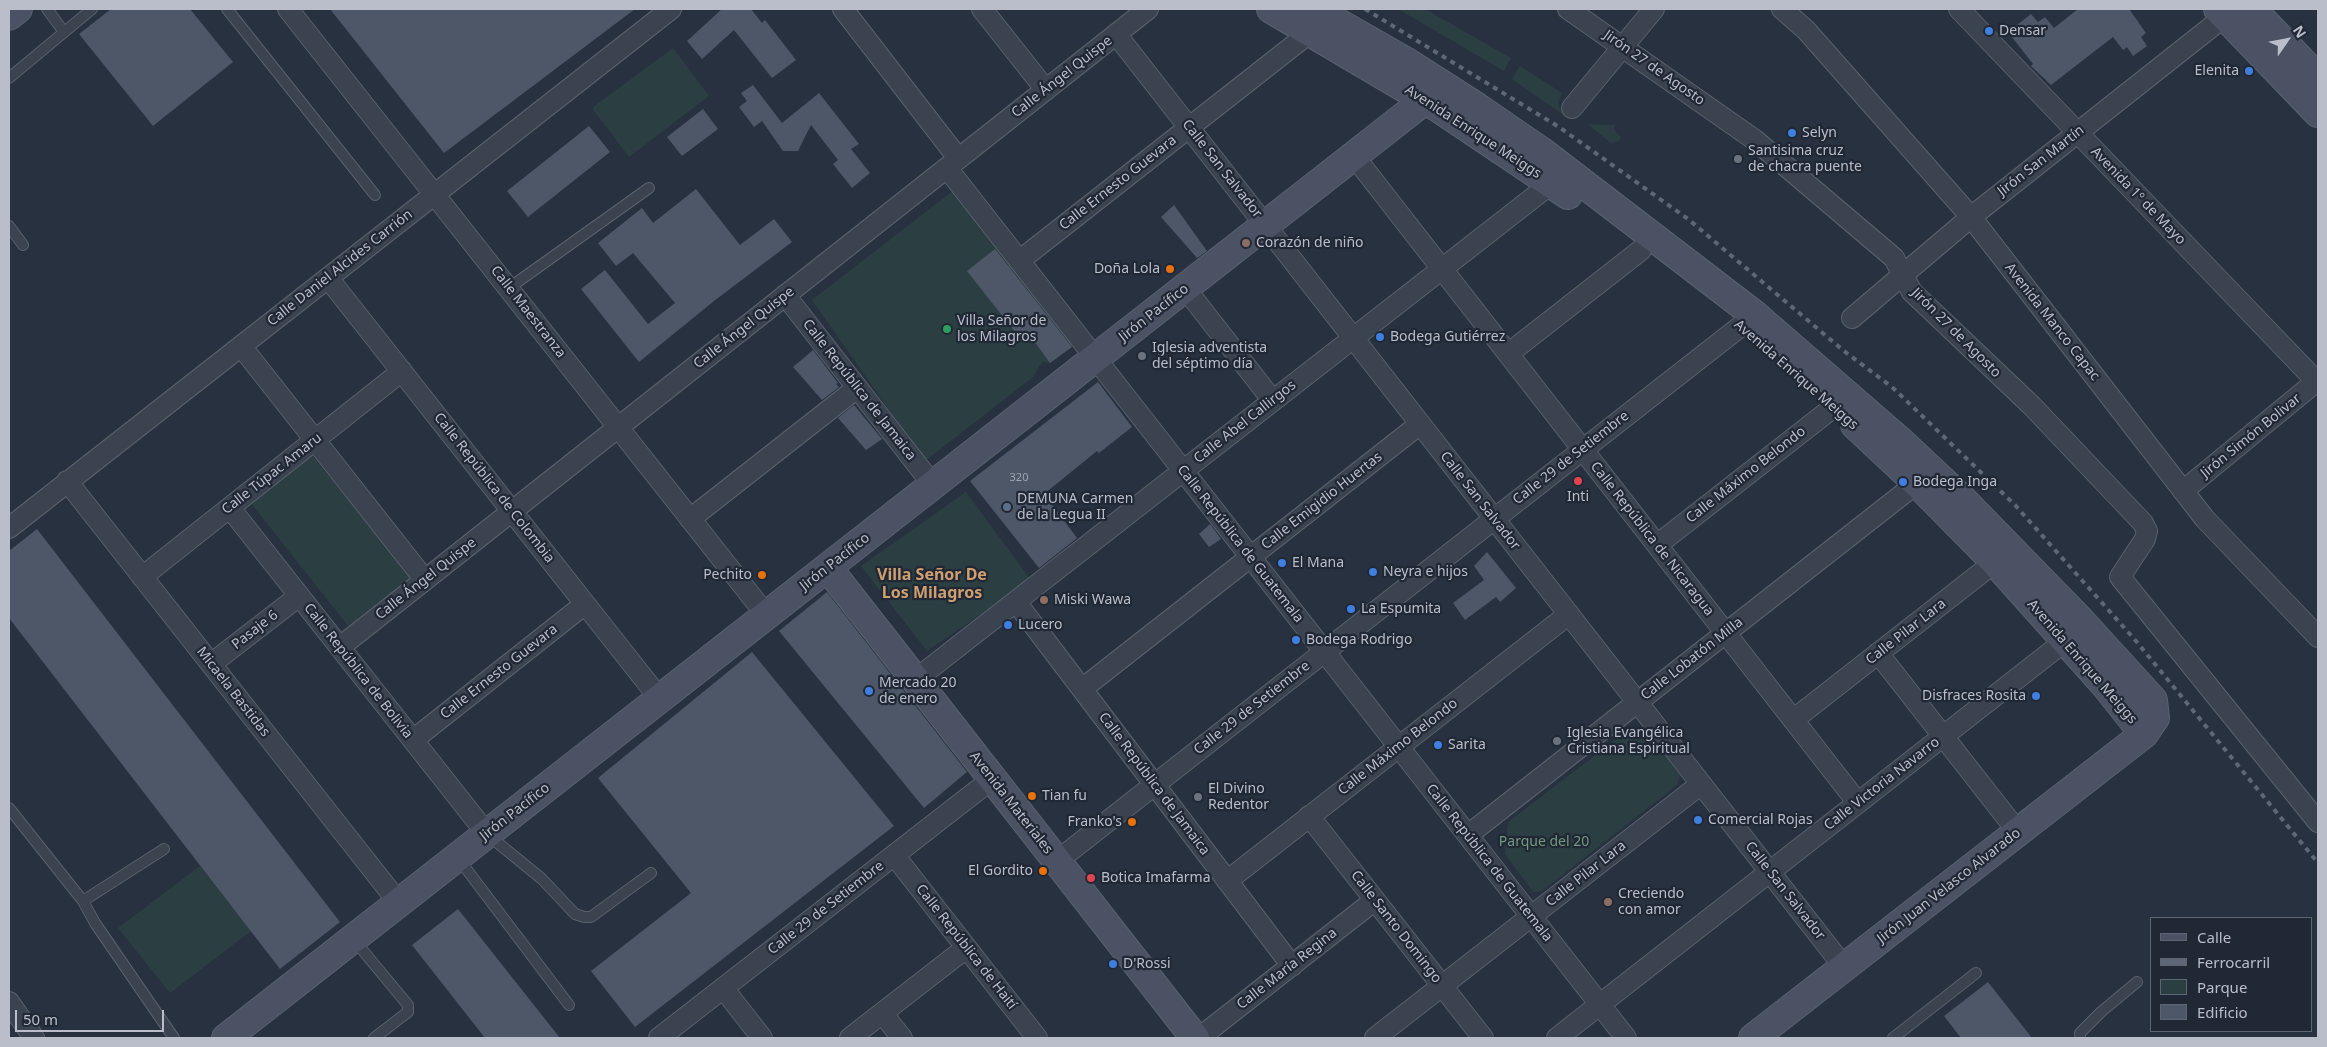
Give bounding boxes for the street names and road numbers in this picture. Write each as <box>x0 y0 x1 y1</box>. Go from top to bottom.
street label: Jirón 27 de Agosto <box>1600 27 1708 109</box>
street label: Calle Ángel Quispe <box>1008 32 1116 122</box>
street label: Avenida Enrique Meiggs <box>1402 82 1544 182</box>
street label: Calle San Salvador <box>1178 116 1266 222</box>
street label: Jirón San Martín <box>1994 122 2088 200</box>
street label: Calle Ernesto Guevara <box>1056 132 1180 234</box>
street label: Avenida 1º de Mayo <box>2087 144 2189 248</box>
street label: Calle Daniel Alcides Carrión <box>264 206 416 330</box>
street label: Avenida Manco Capac <box>2001 260 2103 384</box>
street label: Calle Maestranza <box>487 263 569 361</box>
street label: Jirón Pacífico <box>1116 281 1192 345</box>
street label: Calle Ángel Quispe <box>690 283 798 373</box>
street label: Jirón 27 de Agosto <box>1908 285 2004 381</box>
street label: Calle República de Jamaica <box>799 316 919 464</box>
street label: Avenida Enrique Meiggs <box>1730 316 1862 434</box>
street label: Calle Abel Callirgos <box>1191 377 1299 467</box>
street label: Jirón Simón Bolivar <box>2197 390 2305 482</box>
street label: Calle 29 de Setiembre <box>1510 408 1632 508</box>
street label: Calle República de Colombia <box>430 410 558 566</box>
street label: Calle Máximo Belondo <box>1683 423 1809 527</box>
street label: Calle Túpac Amaru <box>219 430 325 518</box>
street label: Calle San Salvador <box>1436 448 1524 554</box>
street label: Calle Emigidio Huertas <box>1258 449 1386 553</box>
street label: Calle República de Nicaragua <box>1587 459 1717 619</box>
street label: Calle República de Guatemala <box>1173 462 1307 626</box>
street label: Jirón Pacífico <box>797 530 873 594</box>
street label: Calle Ángel Quispe <box>372 534 480 624</box>
street label: Calle Pilar Lara <box>1863 596 1949 668</box>
street label: Avenida Enrique Meiggs <box>2023 596 2141 728</box>
street label: Calle República de Bolivia <box>300 600 416 742</box>
street label: Pasaje 6 <box>229 607 281 653</box>
street label: Calle Lobatón Milla <box>1638 614 1746 704</box>
street label: Calle Ernesto Guevara <box>437 621 561 723</box>
street label: Micaela Bastidas <box>193 644 273 740</box>
street label: Calle 29 de Setiembre <box>1191 658 1313 758</box>
street label: Calle Máximo Belondo <box>1335 695 1461 799</box>
street label: Calle República de Jamaica <box>1095 709 1213 859</box>
street label: Calle Victoria Navarro <box>1821 734 1943 834</box>
street label: Avenida Materiales <box>966 748 1056 858</box>
street label: Jirón Pacífico <box>477 780 553 844</box>
street label: Calle República de Guatemala <box>1422 781 1556 945</box>
street label: Jirón Juan Velasco Alvarado <box>1874 825 2024 947</box>
street label: Calle Pilar Lara <box>1543 838 1629 910</box>
street label: Calle San Salvador <box>1741 838 1829 944</box>
street label: Calle 29 de Setiembre <box>765 858 887 958</box>
street label: Calle Santo Domingo <box>1347 867 1445 987</box>
street label: Calle República de Haití <box>912 881 1020 1013</box>
street label: Calle María Regina <box>1234 925 1340 1013</box>

